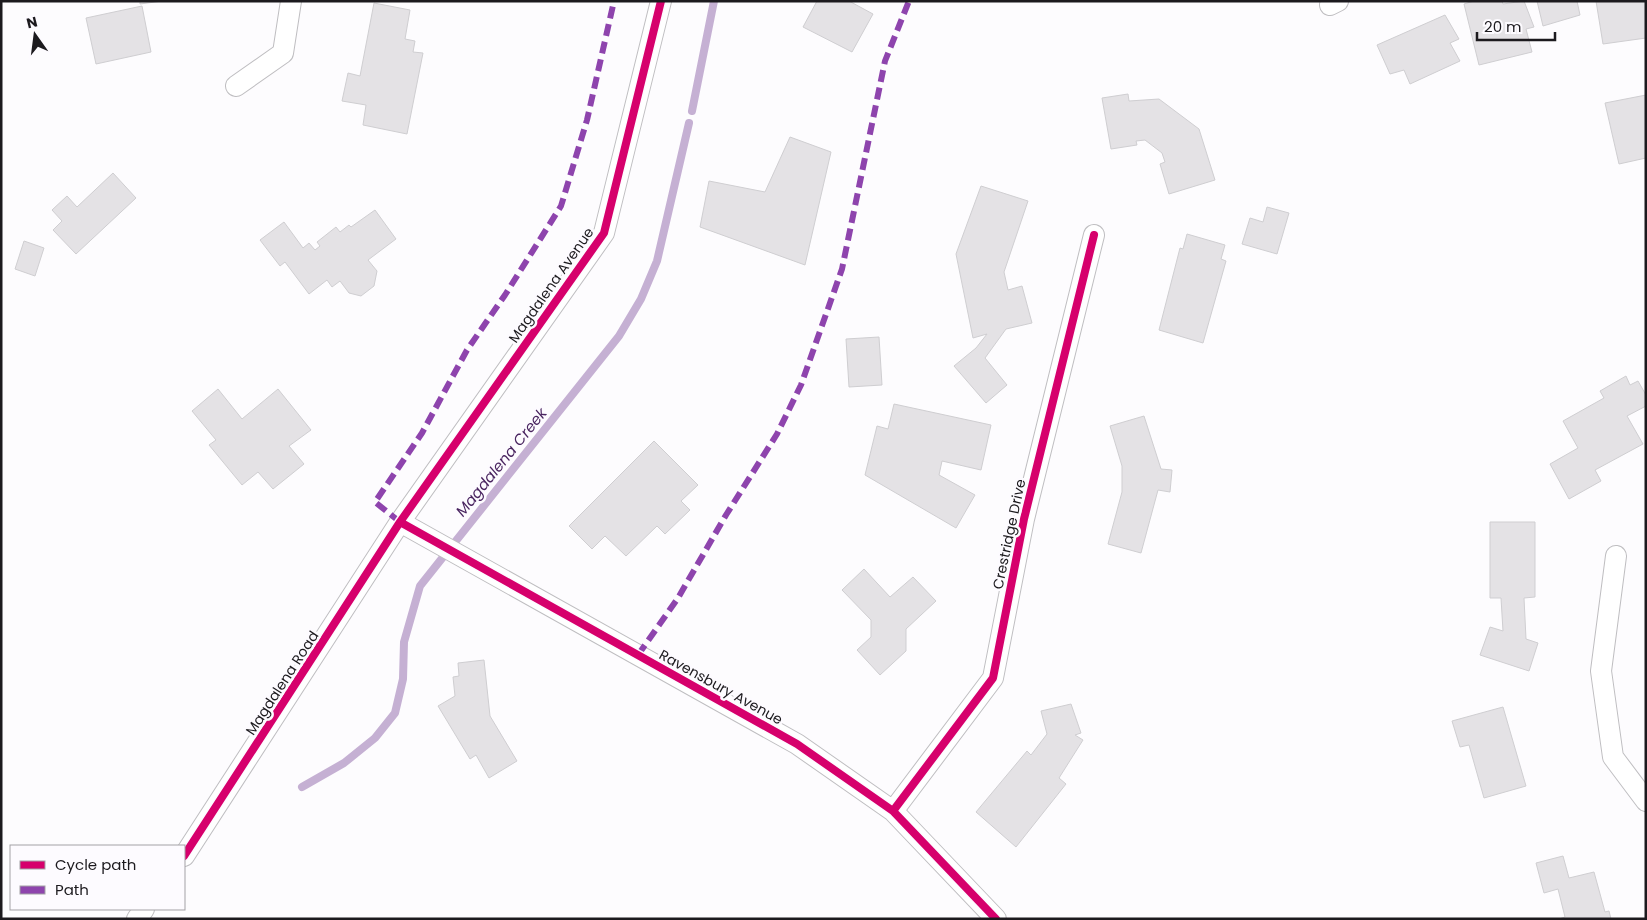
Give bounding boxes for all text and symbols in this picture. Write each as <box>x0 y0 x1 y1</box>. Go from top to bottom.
north arrow <box>10 10 60 60</box>
scale bar <box>1477 10 1554 42</box>
text: N <box>24 11 39 33</box>
text: 20 m <box>1484 16 1522 37</box>
street label: Magdalena Avenue <box>504 223 599 347</box>
water label: Magdalena Creek <box>451 402 552 521</box>
street label: Crestridge Drive <box>988 477 1031 591</box>
street label: Magdalena Road <box>241 627 323 739</box>
street label: Ravensbury Avenue <box>656 645 787 729</box>
legend <box>10 845 185 910</box>
text: Cycle path <box>55 854 136 875</box>
text: Path <box>55 879 89 900</box>

